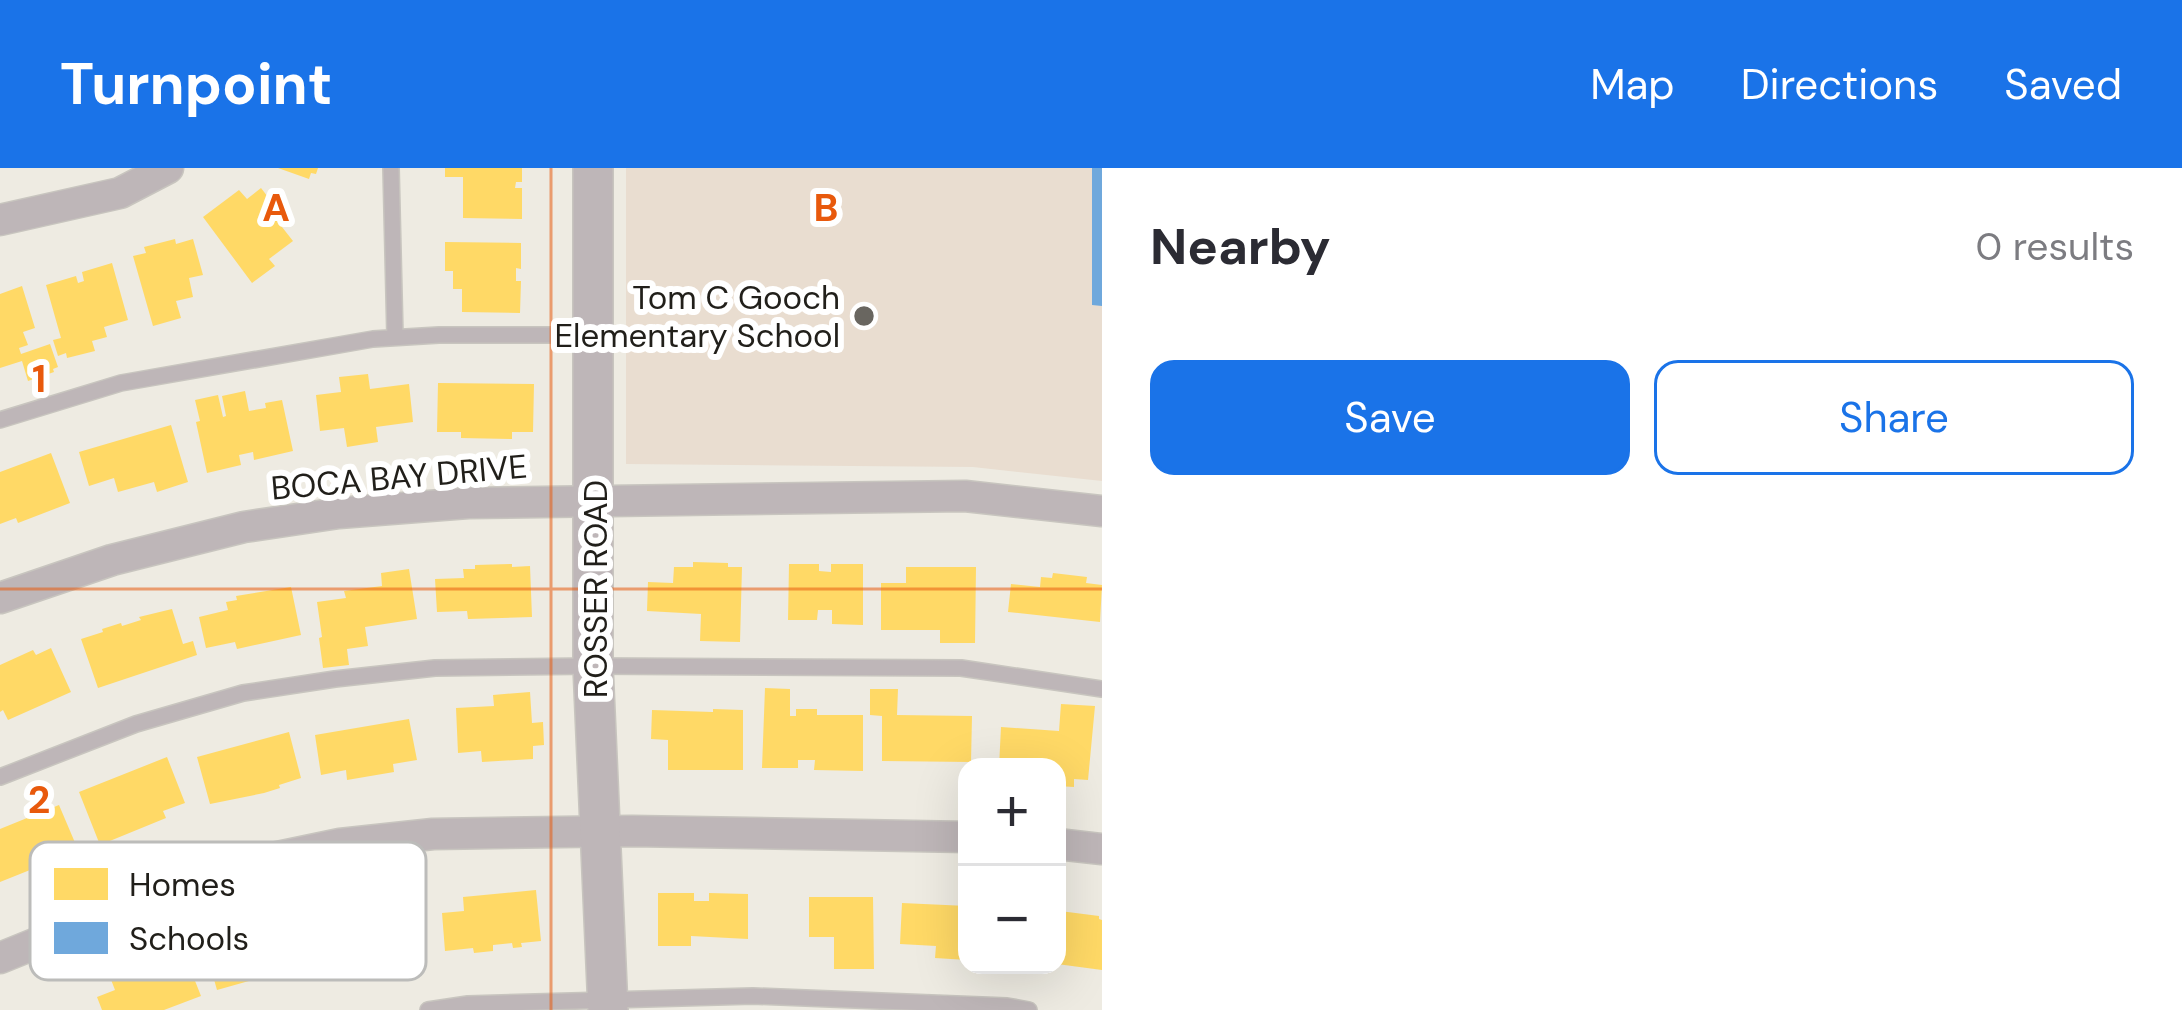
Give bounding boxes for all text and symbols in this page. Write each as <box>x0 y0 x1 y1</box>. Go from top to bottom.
text: Turnpoint <box>60 47 332 122</box>
text: Map <box>1590 57 1675 112</box>
text: Directions <box>1741 57 1938 112</box>
text: Saved <box>2004 57 2122 112</box>
text: A <box>262 182 290 233</box>
text: B <box>814 182 838 233</box>
text: Nearby <box>1150 213 1331 280</box>
text: 0 results <box>1976 221 2134 272</box>
place label: Tom C Gooch Elementary School <box>554 276 840 357</box>
marker: Tom C Gooch Elementary School <box>851 303 877 329</box>
text: 1 <box>32 353 46 404</box>
button: Save <box>1150 360 1630 475</box>
button: Share <box>1654 360 2134 475</box>
street label: BOCA BAY DRIVE <box>269 444 529 510</box>
street label: ROSSER ROAD <box>574 480 617 698</box>
map controls <box>958 758 1066 974</box>
button: + <box>958 758 1066 866</box>
text: 2 <box>28 774 50 825</box>
legend <box>30 842 426 980</box>
text: Homes <box>129 863 236 906</box>
button: − <box>958 866 1066 974</box>
text: Schools <box>129 917 249 960</box>

